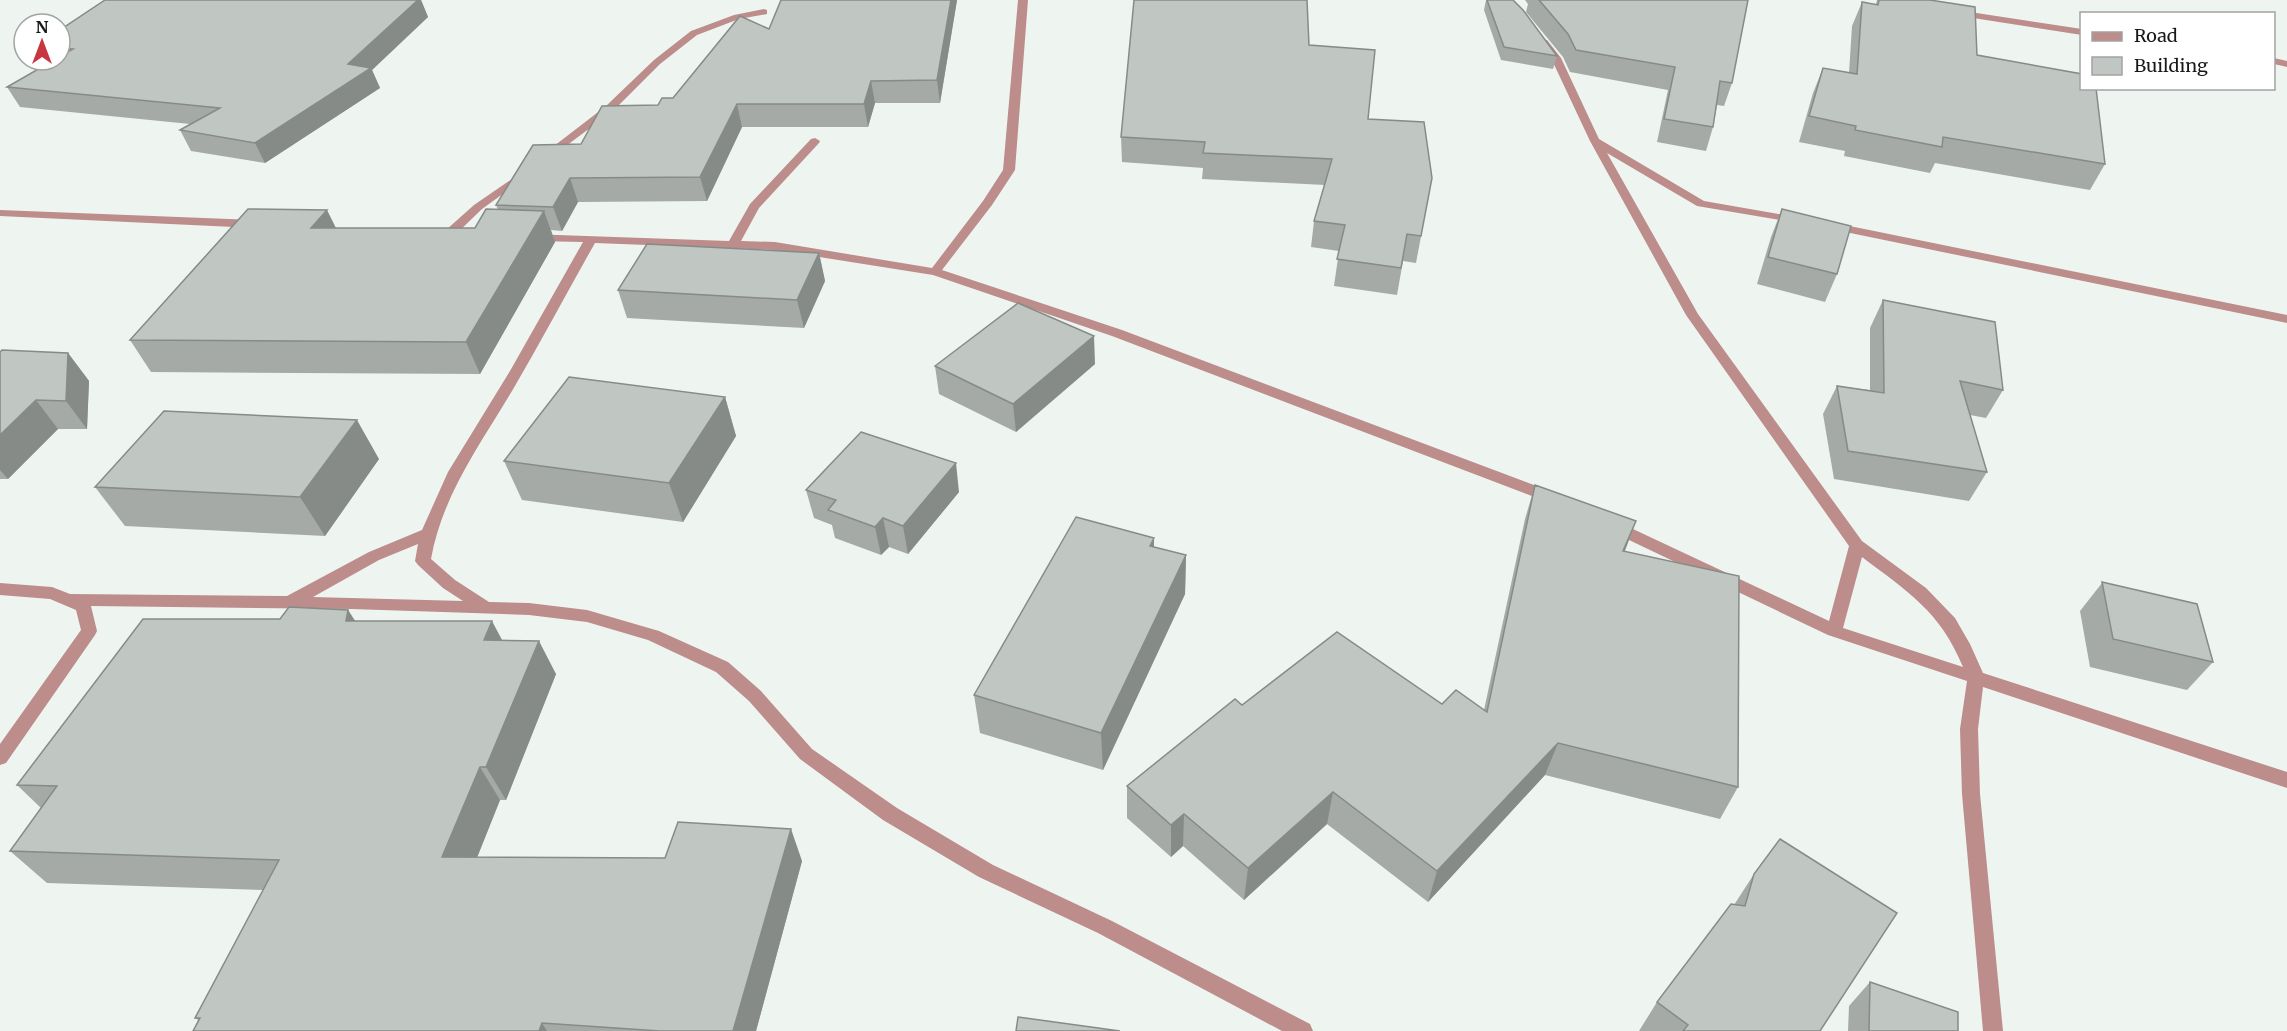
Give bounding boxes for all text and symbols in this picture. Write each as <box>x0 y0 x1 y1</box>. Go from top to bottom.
north arrow <box>12 12 72 72</box>
legend <box>2080 12 2275 90</box>
text: N <box>36 17 49 37</box>
text: Road <box>2134 24 2178 47</box>
text: Building <box>2134 54 2208 77</box>

